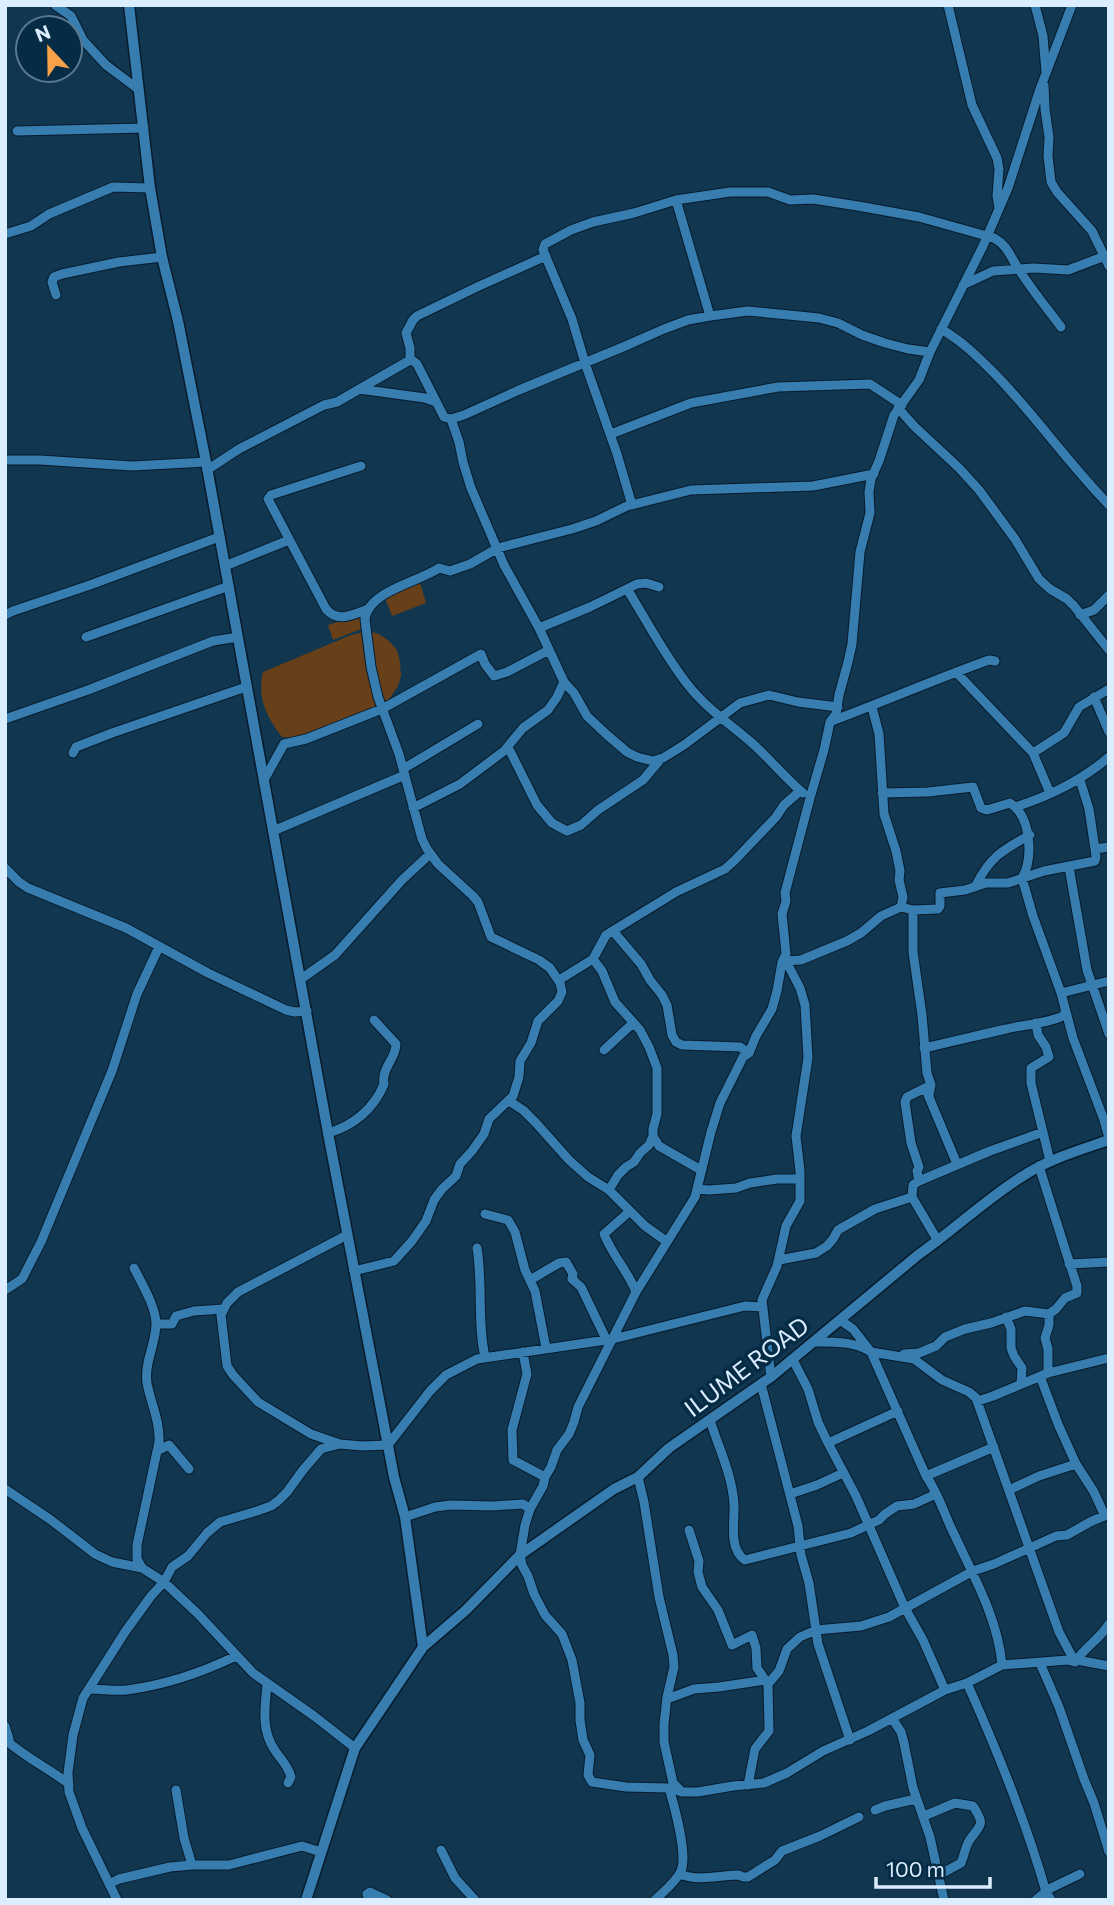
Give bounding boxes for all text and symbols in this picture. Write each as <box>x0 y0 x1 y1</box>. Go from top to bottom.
north arrow <box>14 14 84 84</box>
text: N <box>32 19 53 46</box>
street label: ILUME ROAD <box>678 1310 814 1422</box>
scale bar <box>876 1846 990 1890</box>
text: 100 m <box>886 1856 945 1881</box>

